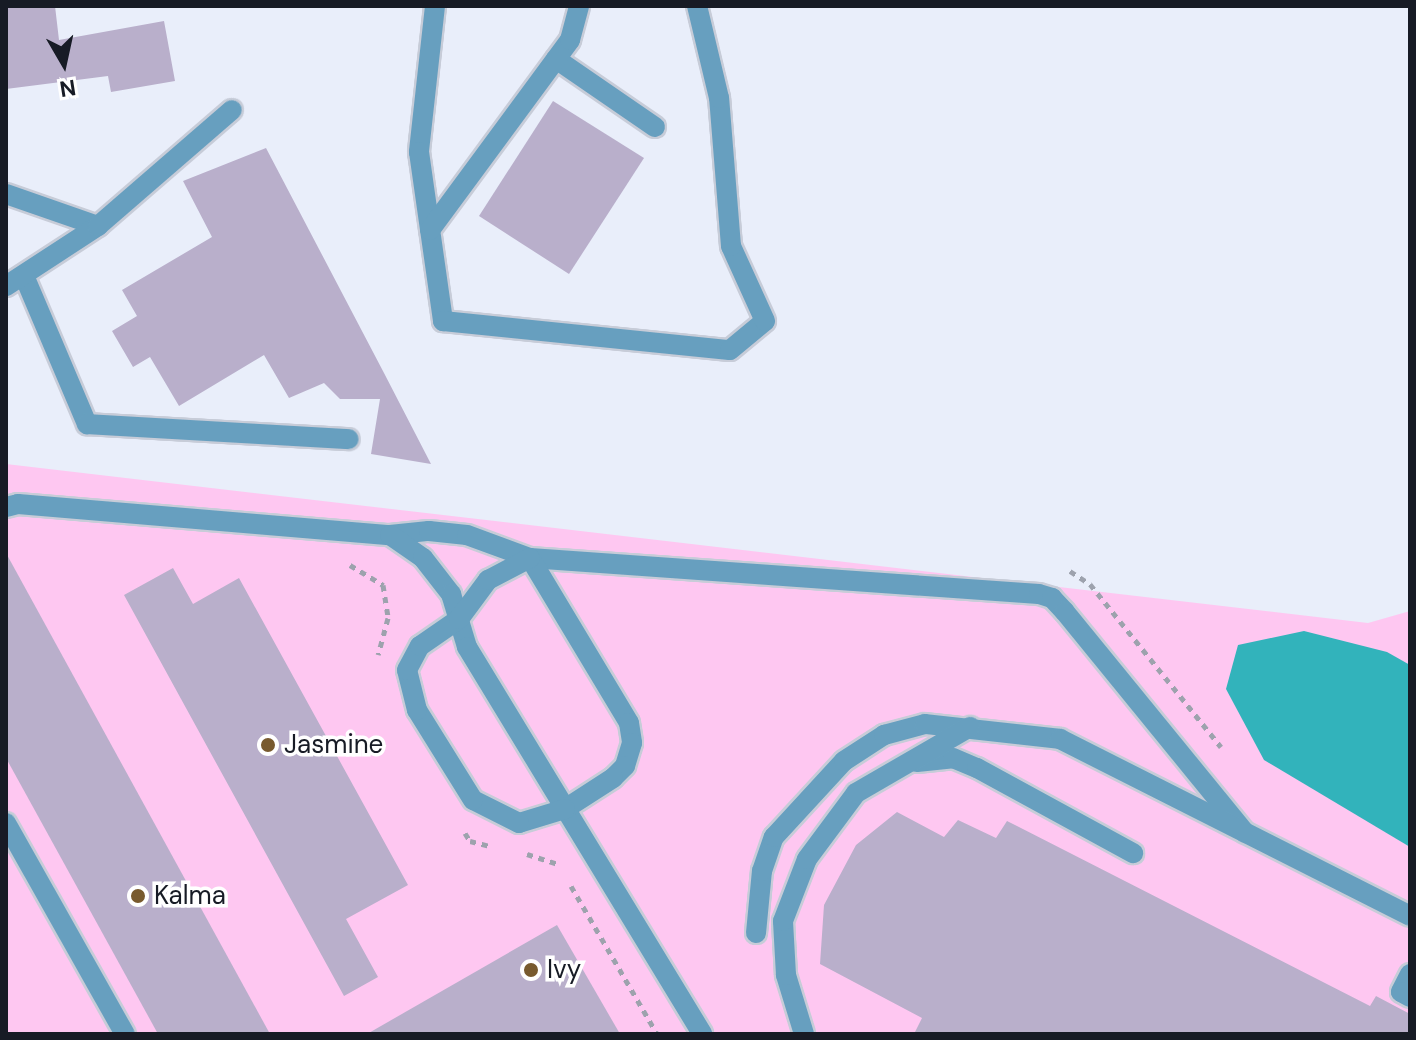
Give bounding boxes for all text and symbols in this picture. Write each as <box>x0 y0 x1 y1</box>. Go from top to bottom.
north arrow <box>24 24 104 104</box>
text: N <box>58 73 78 104</box>
place label: Jasmine <box>284 729 383 761</box>
marker: Jasmine <box>259 736 277 754</box>
place label: Kalma <box>154 880 226 912</box>
marker: Kalma <box>129 887 147 905</box>
place label: Ivy <box>547 954 581 986</box>
marker: Ivy <box>522 961 540 979</box>

